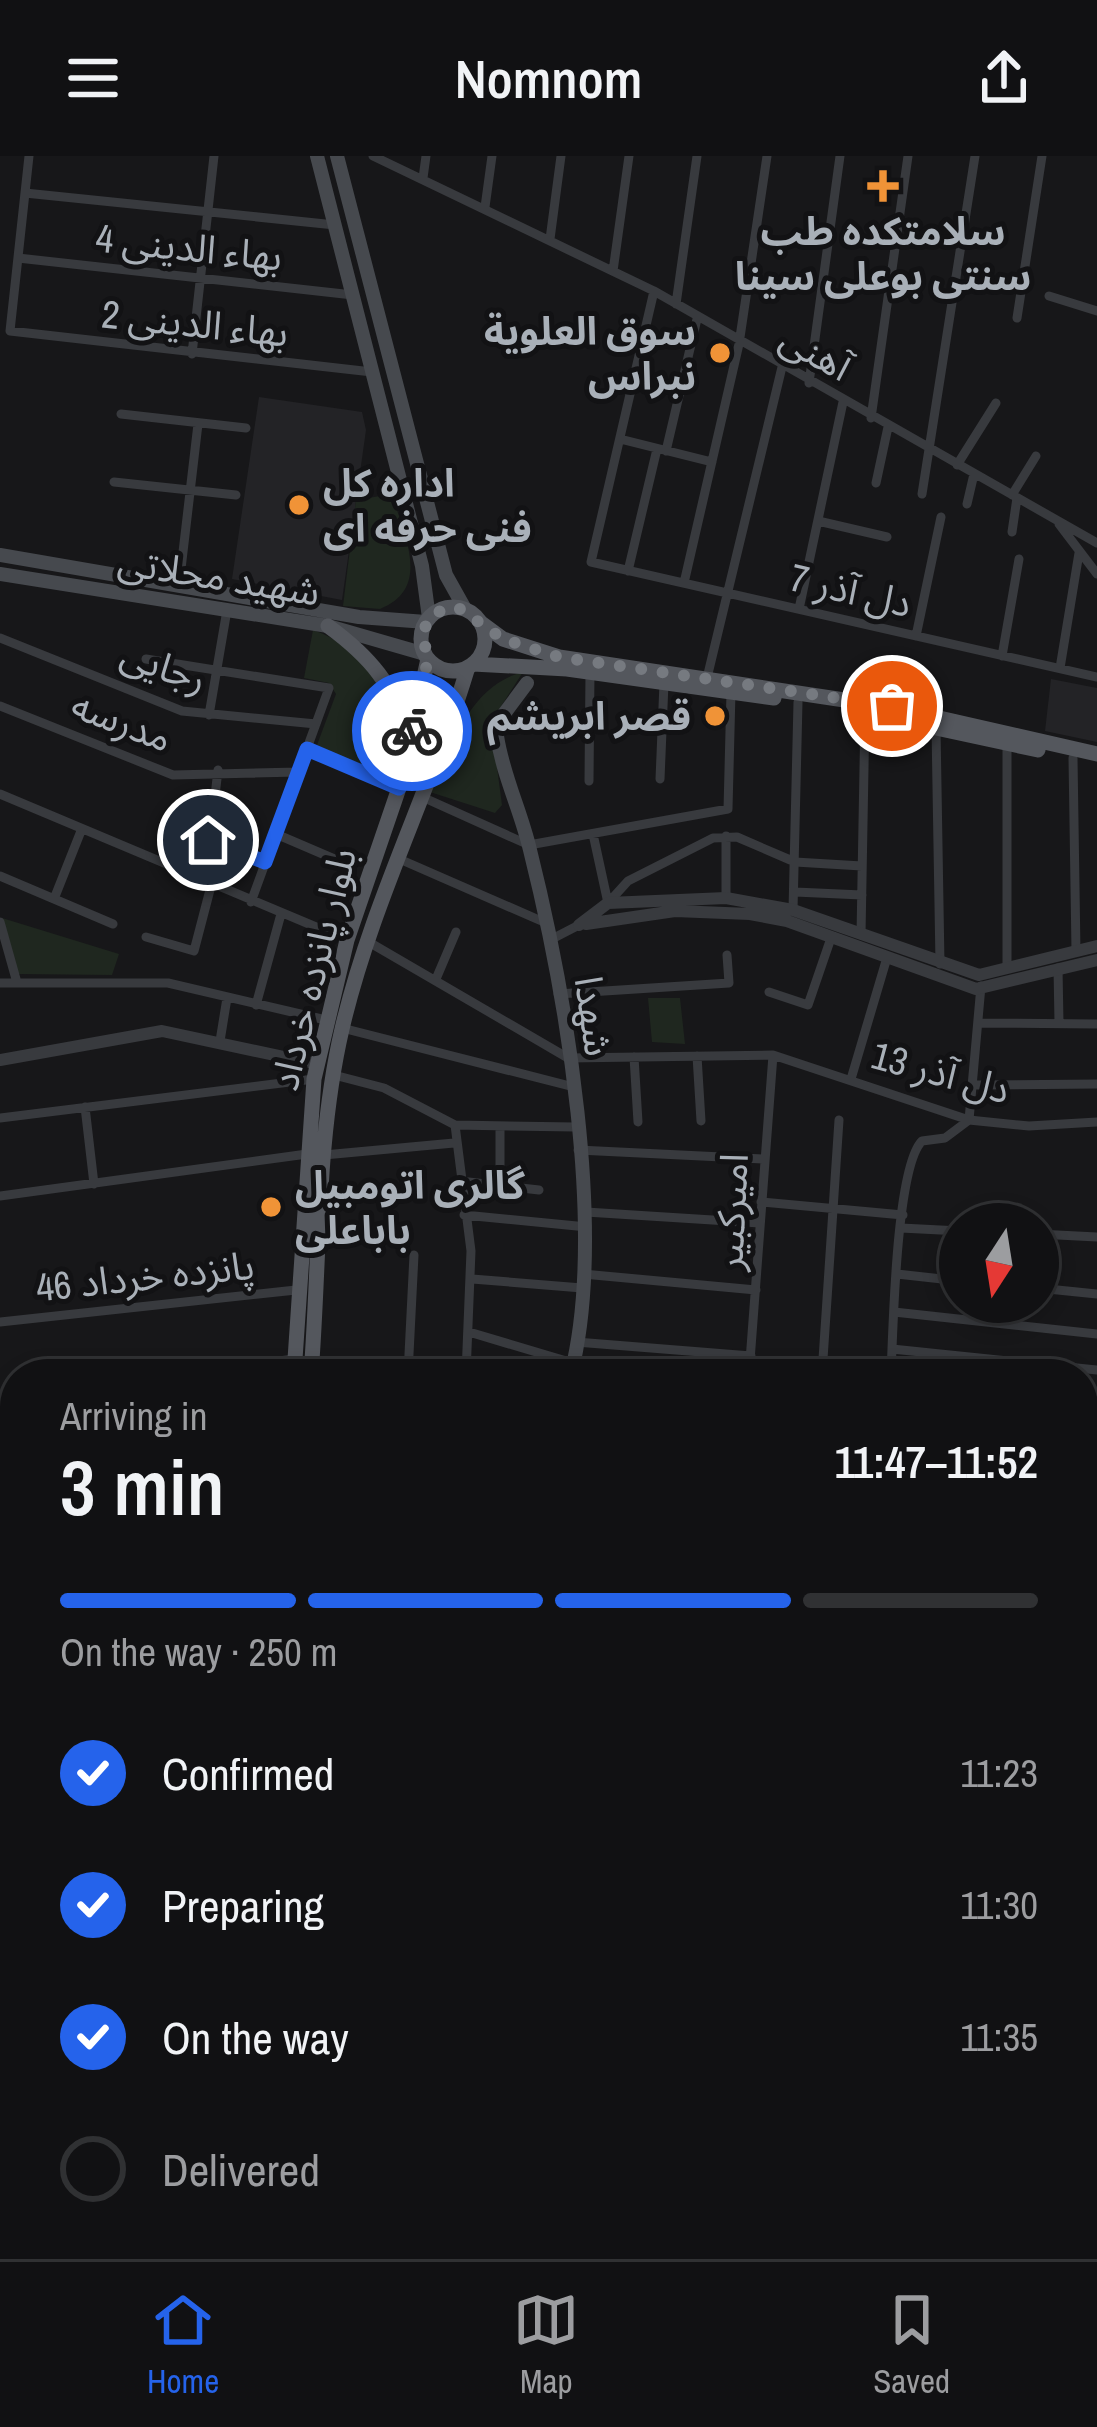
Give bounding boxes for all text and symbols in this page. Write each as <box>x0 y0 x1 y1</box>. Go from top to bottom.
text: Nomnom <box>455 42 642 115</box>
icon: menu <box>60 45 126 111</box>
icon: share <box>971 45 1037 111</box>
marker: سلامتکده طب سنتی بوعلی سینا <box>867 170 899 202</box>
place label: سلامتکده طب سنتی بوعلی سینا <box>735 205 1031 302</box>
street label: بهاء الدینی 4 <box>93 211 285 283</box>
street label: بهاء الدینی 2 <box>99 287 291 359</box>
place label: سوق العلوية نبراس <box>484 305 696 402</box>
street label: آهنی <box>771 311 862 393</box>
marker: سوق العلوية نبراس <box>707 340 733 366</box>
place label: اداره کل فنی حرفه ای <box>323 457 532 554</box>
marker: اداره کل فنی حرفه ای <box>286 492 312 518</box>
street label: شهید محلاتی <box>114 534 324 618</box>
street label: دل آذر 7 <box>785 551 917 629</box>
street label: رجایی <box>114 627 214 705</box>
pin <box>841 655 943 757</box>
courier <box>352 671 472 791</box>
icon: bag <box>859 673 925 739</box>
street label: مدرسه <box>64 678 180 764</box>
place label: قصر ابریشم <box>487 690 691 746</box>
icon: bike <box>379 698 445 764</box>
marker: قصر ابریشم <box>702 703 728 729</box>
pin <box>157 789 259 891</box>
icon: home <box>175 807 241 873</box>
street label: بلوار پانزده خرداد <box>258 842 369 1096</box>
street label: شهدا <box>563 973 625 1059</box>
street label: دل آذر 13 <box>866 1029 1016 1115</box>
street label: امیرکبیر <box>702 1152 760 1273</box>
place label: گالری اتومبیل باباعلی <box>295 1159 526 1256</box>
marker: گالری اتومبیل باباعلی <box>258 1194 284 1220</box>
north arrow <box>939 1203 1059 1323</box>
map controls <box>939 1203 1059 1323</box>
street label: پانزده خرداد 46 <box>33 1239 257 1314</box>
text: Arriving in <box>60 1390 208 1442</box>
text: 11:47–11:52 <box>835 1431 1038 1492</box>
text: 3 min <box>60 1434 225 1539</box>
text: On the way · 250 m <box>60 1626 337 1678</box>
icon: check <box>60 1740 126 1806</box>
text: Confirmed <box>162 1743 334 1804</box>
text: 11:23 <box>960 1747 1038 1799</box>
icon: check <box>60 1872 126 1938</box>
text: Preparing <box>162 1875 324 1936</box>
text: 11:30 <box>960 1879 1038 1931</box>
icon: check <box>60 2004 126 2070</box>
text: On the way <box>162 2007 349 2068</box>
text: 11:35 <box>960 2011 1038 2063</box>
text: Delivered <box>162 2139 320 2200</box>
tab: Home <box>147 2287 219 2403</box>
tab: Map <box>513 2287 579 2403</box>
tab: Saved <box>873 2287 950 2403</box>

